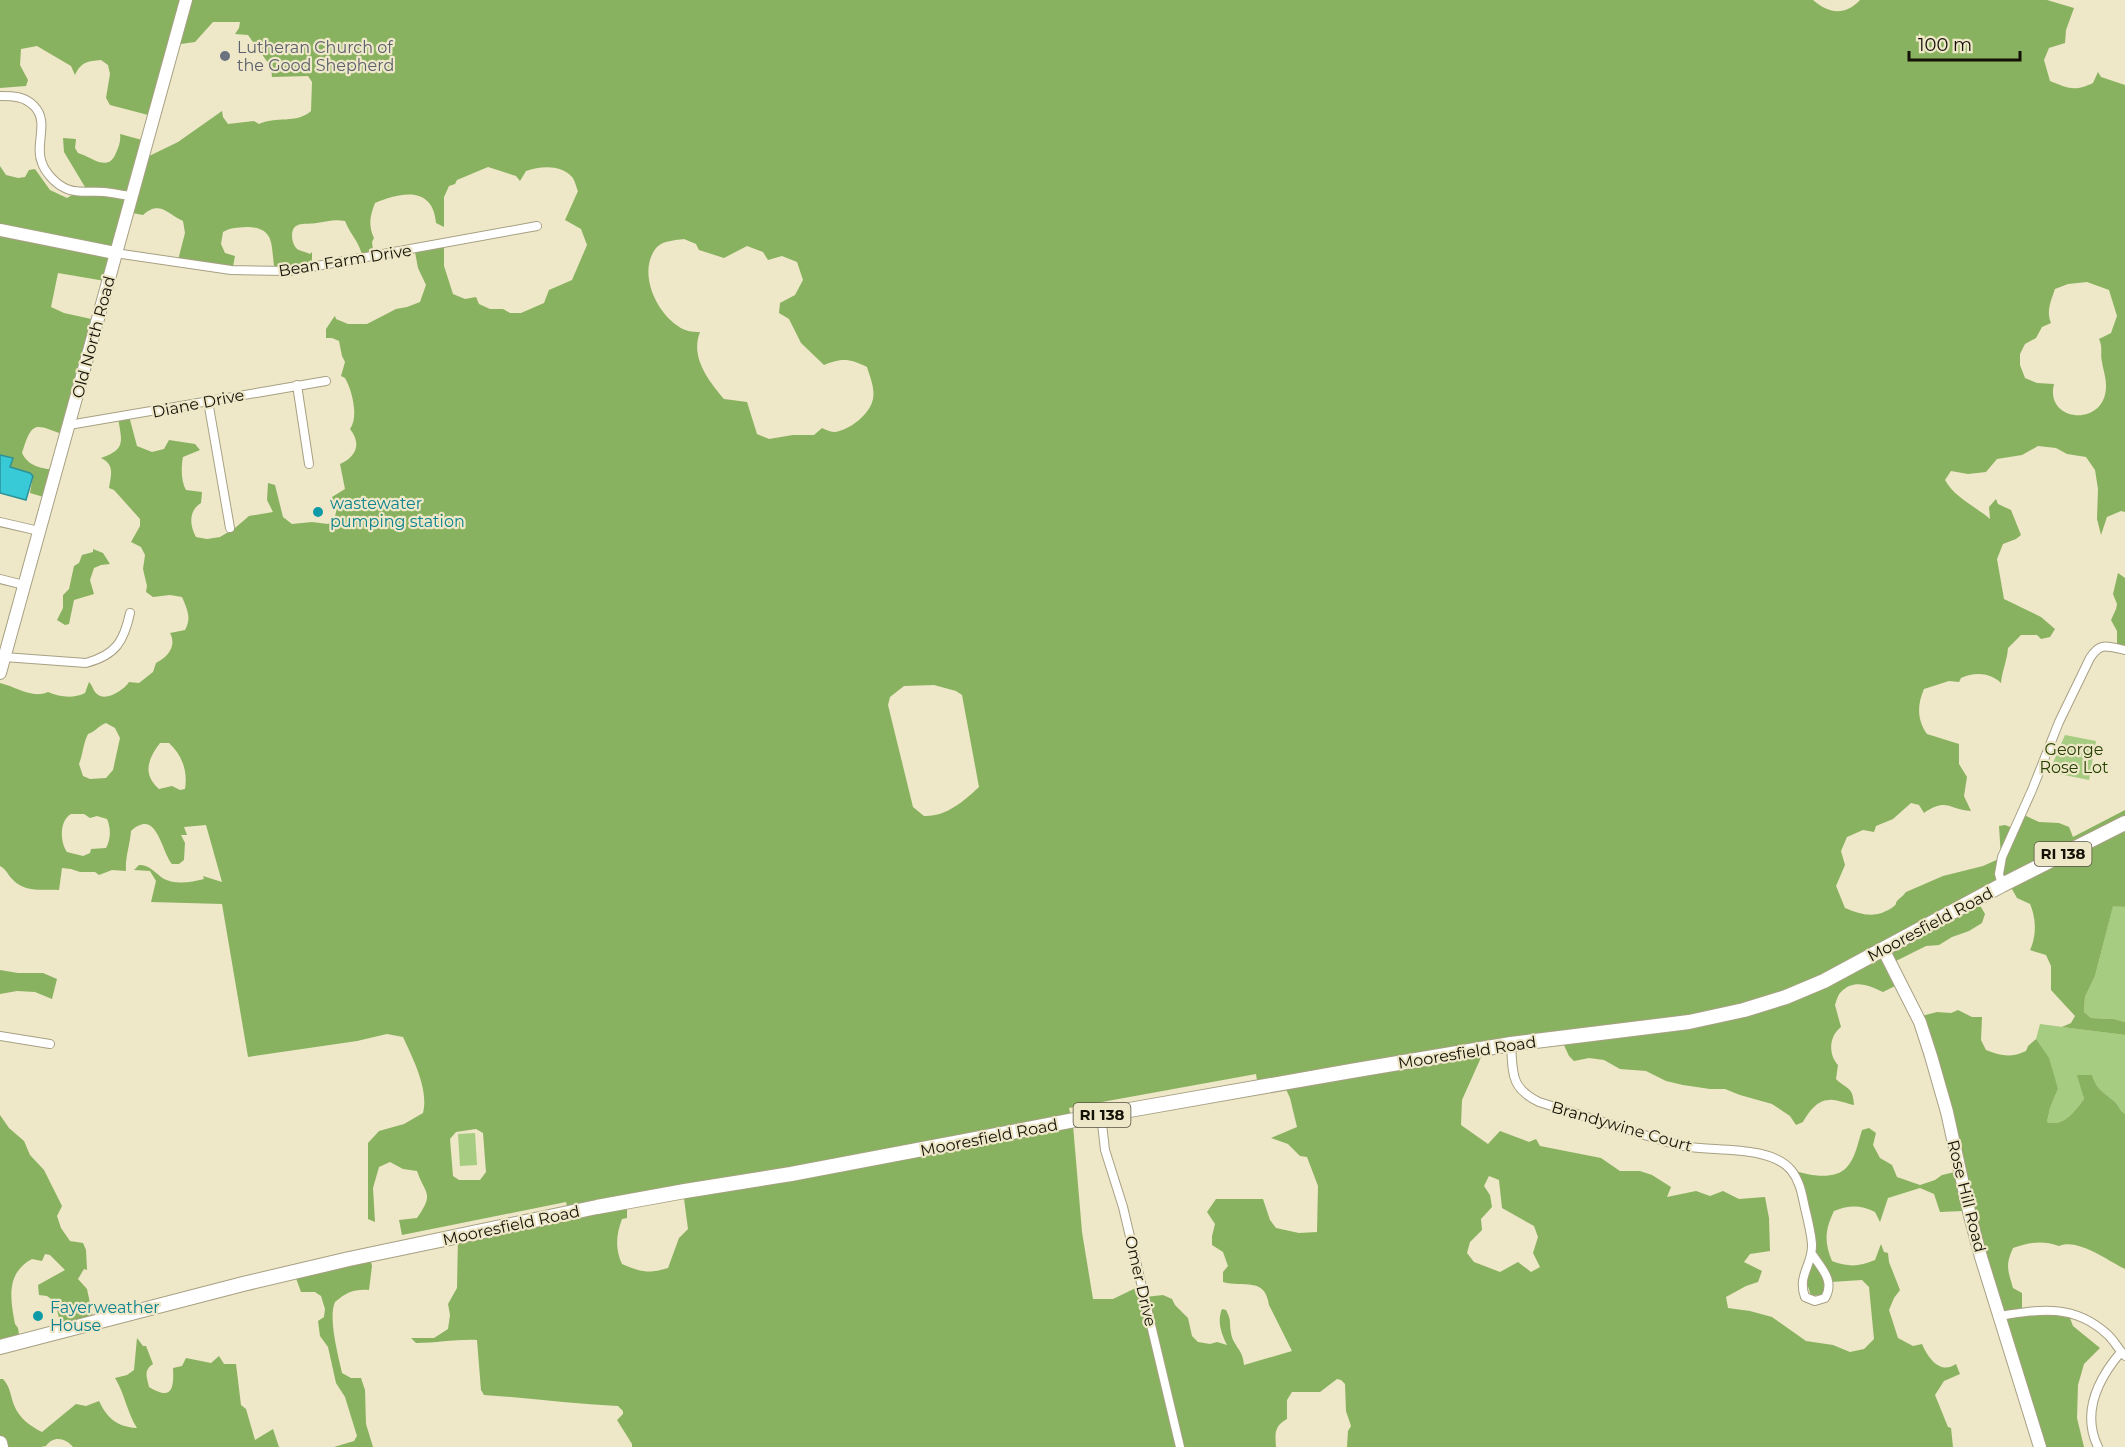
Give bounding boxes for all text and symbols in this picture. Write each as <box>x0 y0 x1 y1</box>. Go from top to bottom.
scale bar <box>1909 24 2020 62</box>
text: 100 m <box>1918 34 1972 56</box>
place label: Lutheran Church of the Good Shepherd <box>237 38 394 75</box>
marker: Lutheran Church of the Good Shepherd <box>218 49 232 63</box>
street label: Bean Farm Drive <box>277 241 413 280</box>
street label: Old North Road <box>68 274 119 400</box>
street label: Diane Drive <box>150 385 246 422</box>
place label: wastewater pumping station <box>330 494 465 531</box>
marker: wastewater pumping station <box>311 505 325 519</box>
park label: George Rose Lot <box>2039 740 2109 777</box>
road number: RI 138 <box>2034 842 2092 866</box>
street label: Mooresfield Road <box>1864 883 1996 966</box>
street label: Mooresfield Road <box>1397 1032 1538 1073</box>
street label: Brandywine Court <box>1549 1097 1695 1156</box>
road number: RI 138 <box>1074 1103 1130 1127</box>
street label: Mooresfield Road <box>919 1115 1059 1160</box>
street label: Rose Hill Road <box>1943 1138 1990 1254</box>
street label: Mooresfield Road <box>441 1202 581 1249</box>
street label: Omer Drive <box>1121 1234 1160 1328</box>
place label: Fayerweather House <box>50 1298 160 1335</box>
marker: Fayerweather House <box>31 1309 45 1323</box>

